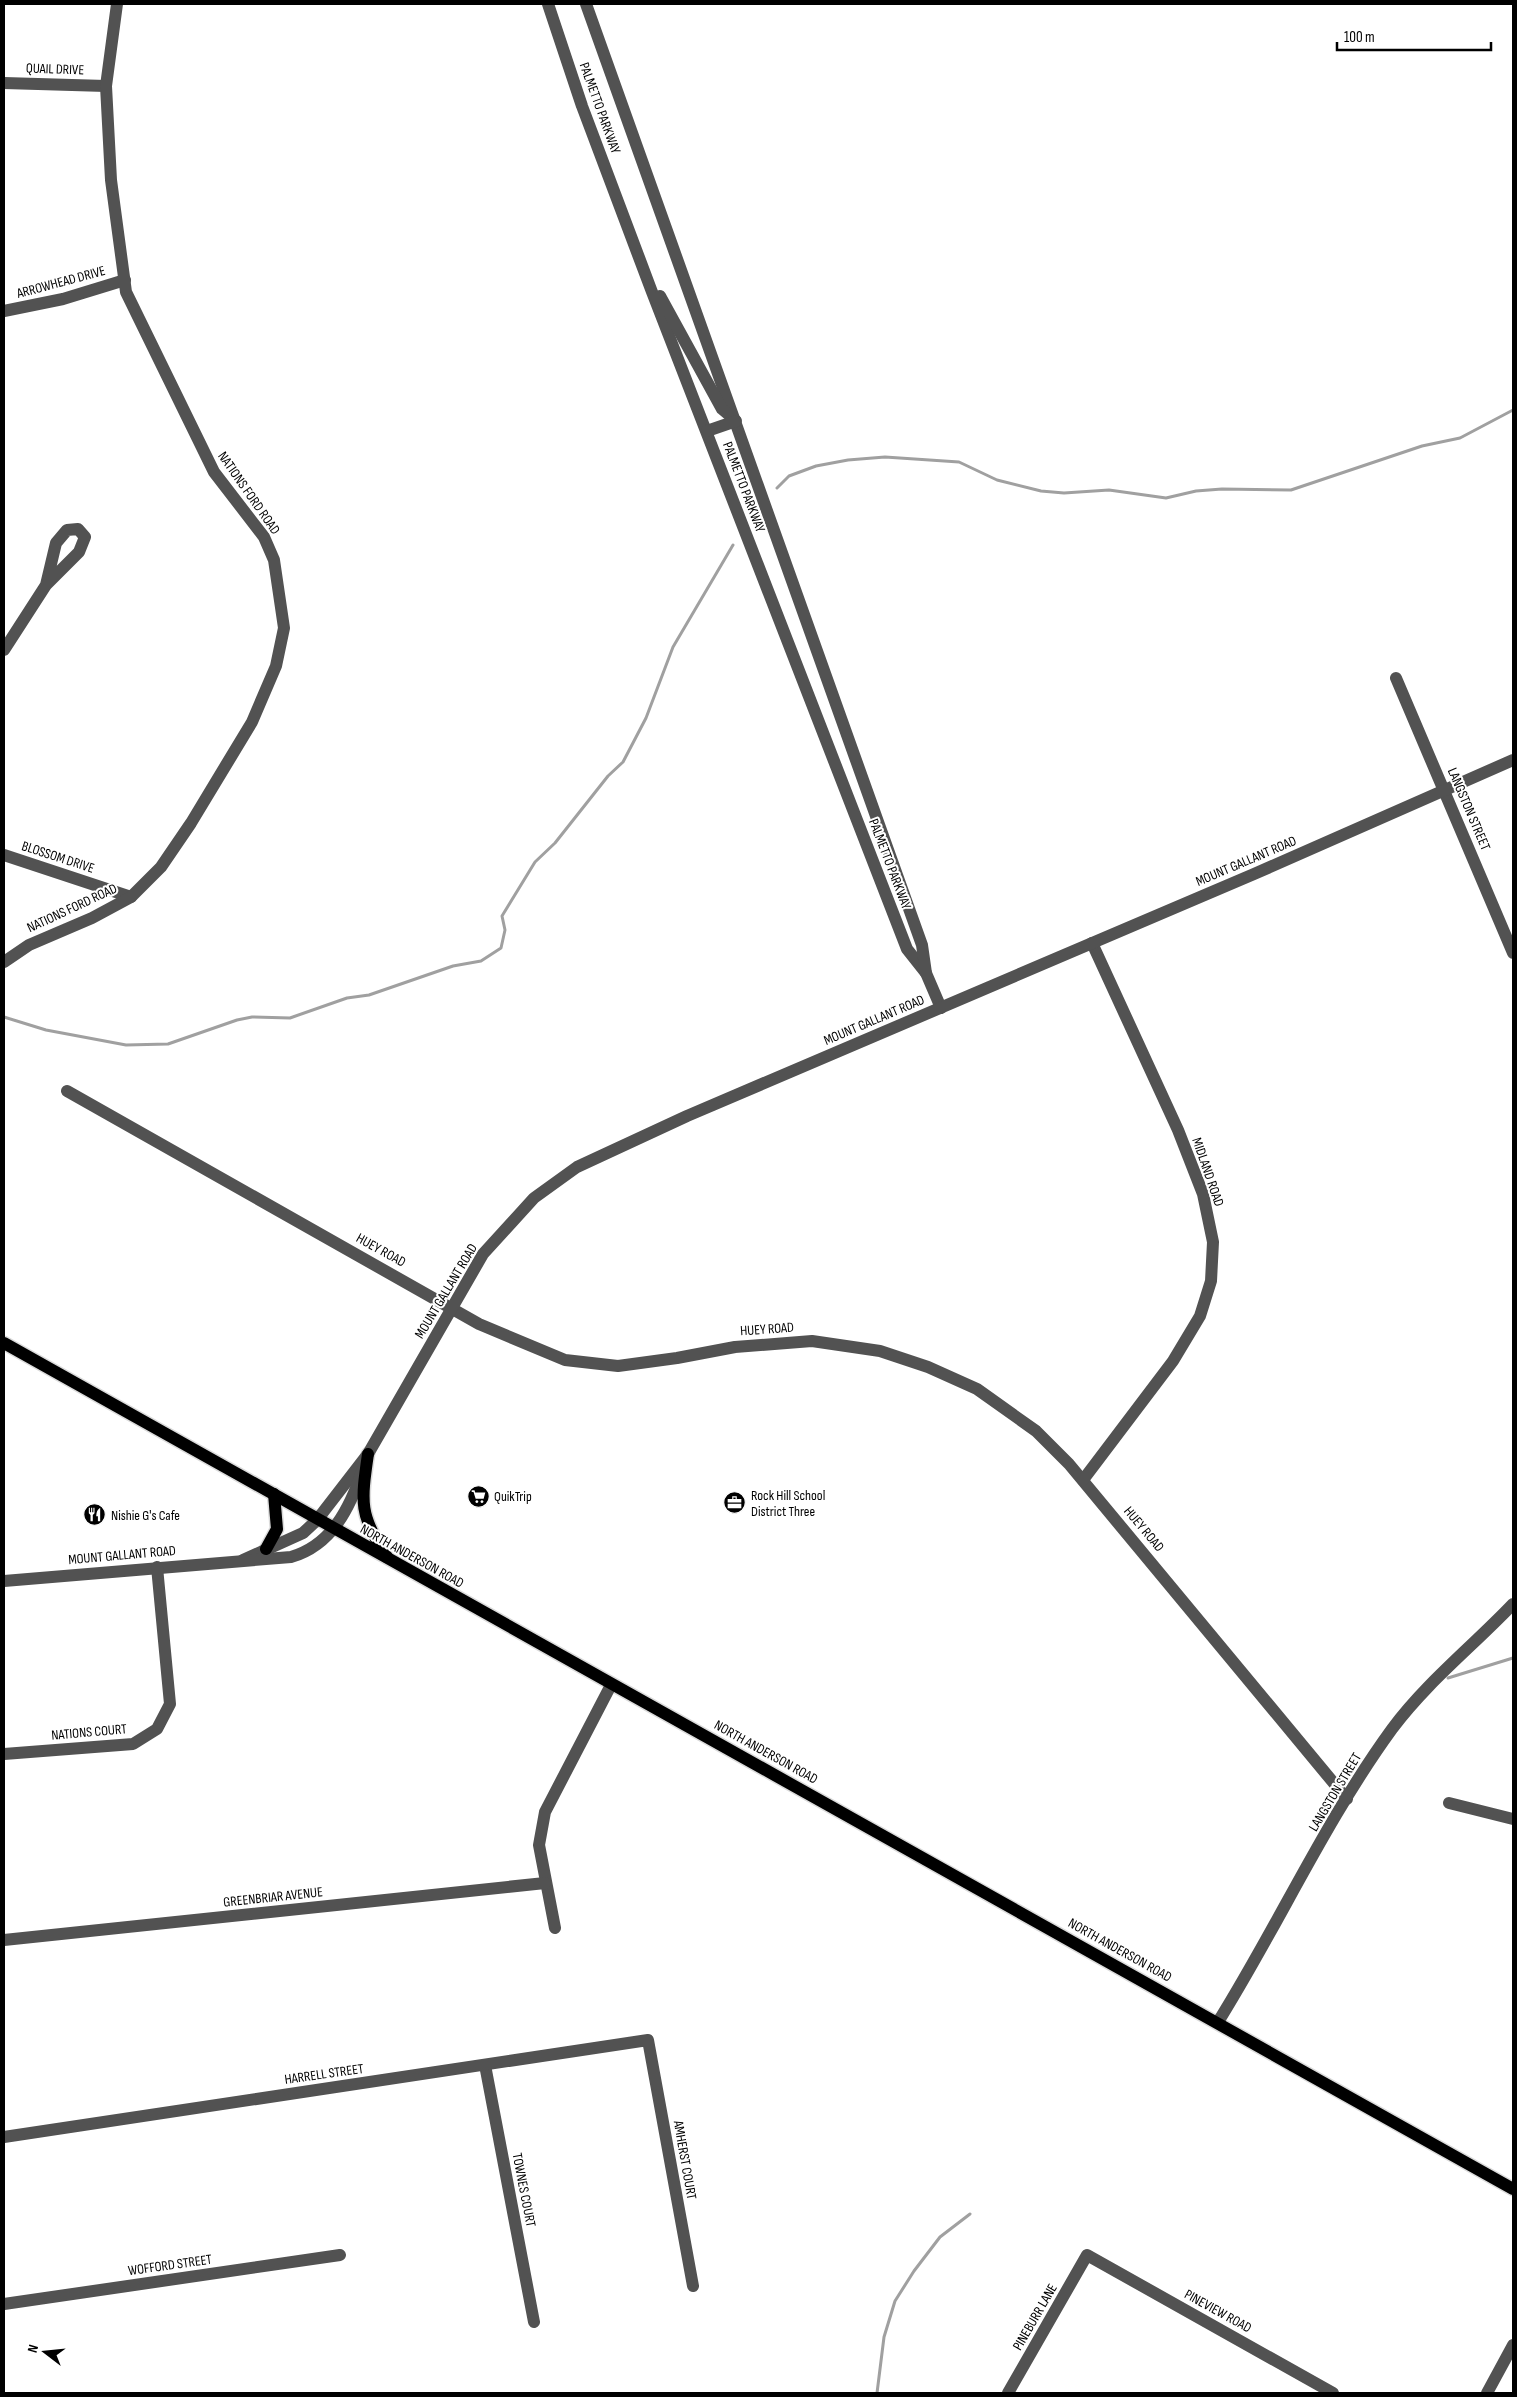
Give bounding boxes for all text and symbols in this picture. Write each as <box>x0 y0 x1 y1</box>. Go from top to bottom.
scale bar <box>1337 20 1491 52</box>
text: 100 m <box>1344 28 1375 47</box>
street label: QUAIL DRIVE <box>26 59 85 79</box>
street label: PALMETTO PARKWAY <box>576 60 624 156</box>
street label: ARROWHEAD DRIVE <box>14 262 107 302</box>
street label: PALMETTO PARKWAY <box>719 439 769 535</box>
street label: NATIONS FORD ROAD <box>214 448 284 538</box>
street label: LANGSTON STREET <box>1444 765 1494 853</box>
street label: PALMETTO PARKWAY <box>865 816 915 912</box>
street label: MOUNT GALLANT ROAD <box>1193 832 1299 890</box>
street label: BLOSSOM DRIVE <box>20 837 97 877</box>
street label: NATIONS FORD ROAD <box>24 880 120 936</box>
street label: MOUNT GALLANT ROAD <box>821 991 927 1049</box>
street label: MIDLAND ROAD <box>1188 1135 1228 1209</box>
street label: HUEY ROAD <box>353 1229 409 1271</box>
street label: MOUNT GALLANT ROAD <box>411 1240 481 1342</box>
street label: HUEY ROAD <box>739 1319 795 1339</box>
supermarket icon: QuikTrip <box>466 1484 490 1508</box>
place label: Rock Hill School District Three <box>751 1487 825 1520</box>
place label: QuikTrip <box>494 1488 532 1505</box>
office icon: Rock Hill School District Three <box>723 1491 747 1515</box>
restaurant icon: Nishie G's Cafe <box>83 1503 107 1527</box>
street label: HUEY ROAD <box>1120 1503 1168 1555</box>
place label: Nishie G's Cafe <box>111 1507 180 1524</box>
street label: NORTH ANDERSON ROAD <box>357 1520 467 1592</box>
street label: MOUNT GALLANT ROAD <box>68 1542 177 1568</box>
street label: NORTH ANDERSON ROAD <box>711 1716 821 1788</box>
street label: NATIONS COURT <box>50 1720 128 1744</box>
street label: LANGSTON STREET <box>1305 1750 1365 1834</box>
street label: GREENBRIAR AVENUE <box>222 1883 324 1911</box>
street label: NORTH ANDERSON ROAD <box>1065 1914 1175 1986</box>
street label: HARRELL STREET <box>283 2060 365 2088</box>
street label: AMHERST COURT <box>670 2118 700 2201</box>
street label: TOWNES COURT <box>509 2152 540 2229</box>
street label: WOFFORD STREET <box>127 2251 213 2279</box>
street label: PINEBURR LANE <box>1009 2280 1061 2353</box>
street label: PINEVIEW ROAD <box>1182 2286 1255 2336</box>
north arrow <box>20 2327 70 2377</box>
text: N <box>24 2343 42 2354</box>

